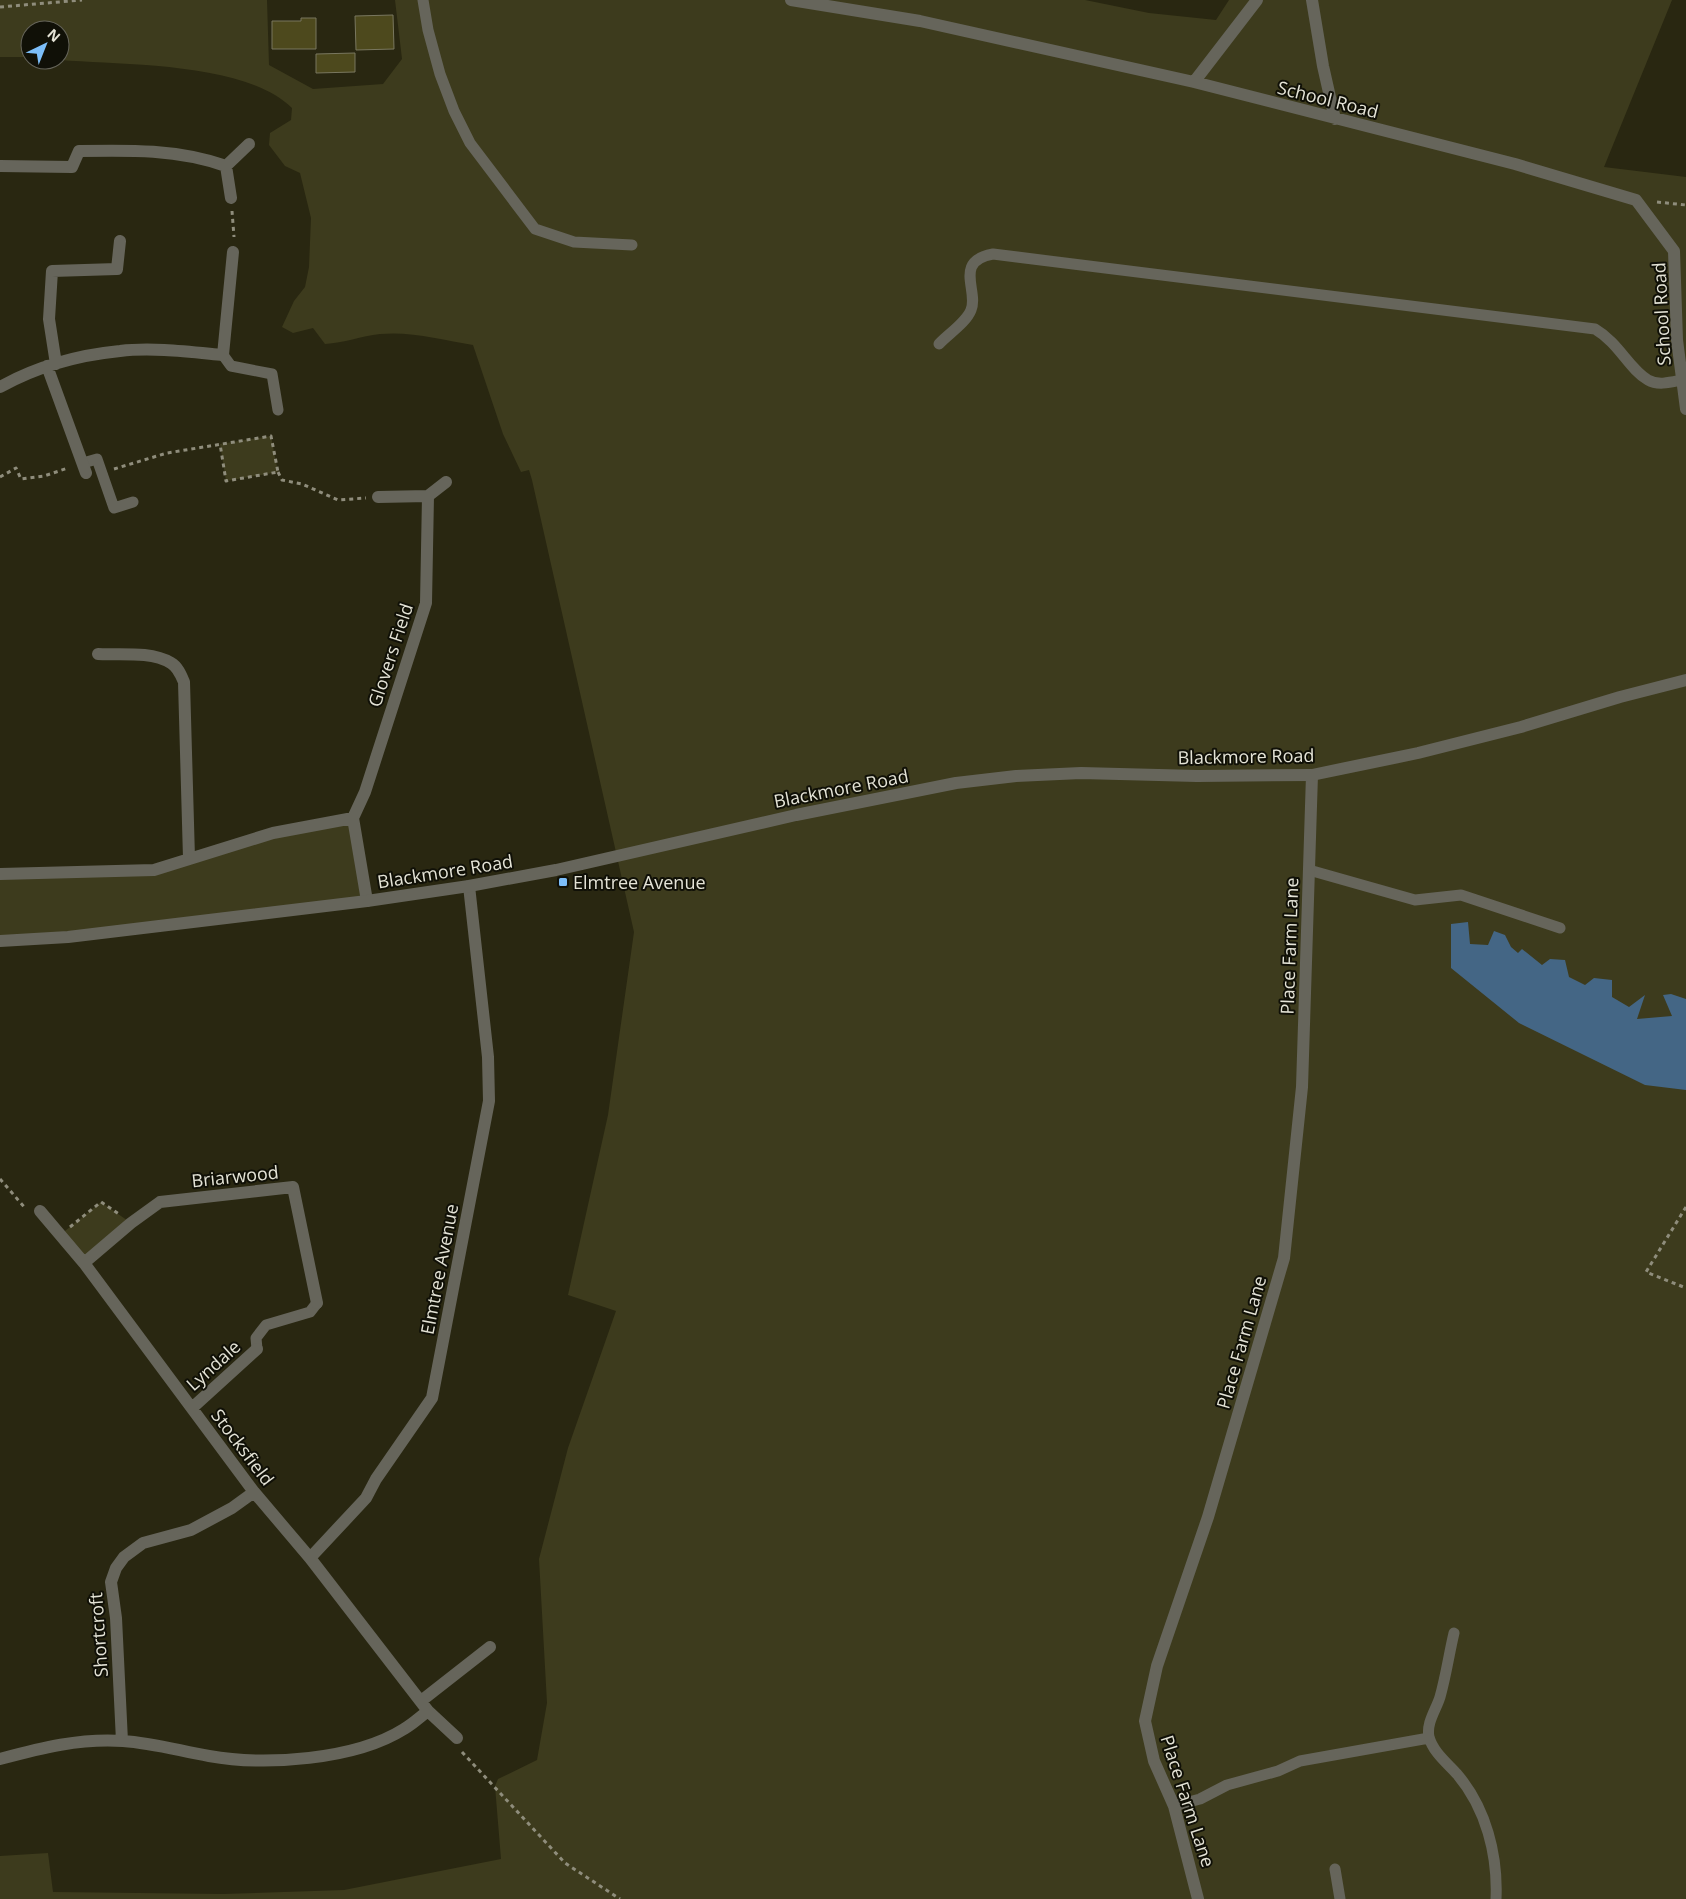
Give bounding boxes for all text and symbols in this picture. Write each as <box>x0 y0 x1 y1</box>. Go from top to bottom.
north arrow <box>20 20 70 70</box>
text: N <box>44 24 65 46</box>
street label: School Road <box>1275 75 1381 123</box>
street label: School Road <box>1646 262 1676 366</box>
street label: Glovers Field <box>362 600 418 710</box>
street label: Blackmore Road <box>1177 743 1315 769</box>
street label: Blackmore Road <box>772 763 910 813</box>
street label: Blackmore Road <box>376 848 514 894</box>
place label: Elmtree Avenue <box>573 870 706 894</box>
marker: Elmtree Avenue <box>557 876 569 888</box>
street label: Place Farm Lane <box>1275 877 1303 1015</box>
street label: Briarwood <box>190 1159 280 1193</box>
street label: Elmtree Avenue <box>415 1202 463 1336</box>
street label: Place Farm Lane <box>1211 1273 1271 1411</box>
street label: Lyndale <box>181 1334 245 1396</box>
street label: Stocksfield <box>206 1404 280 1490</box>
street label: Shortcroft <box>83 1592 113 1678</box>
street label: Place Farm Lane <box>1155 1732 1221 1870</box>

